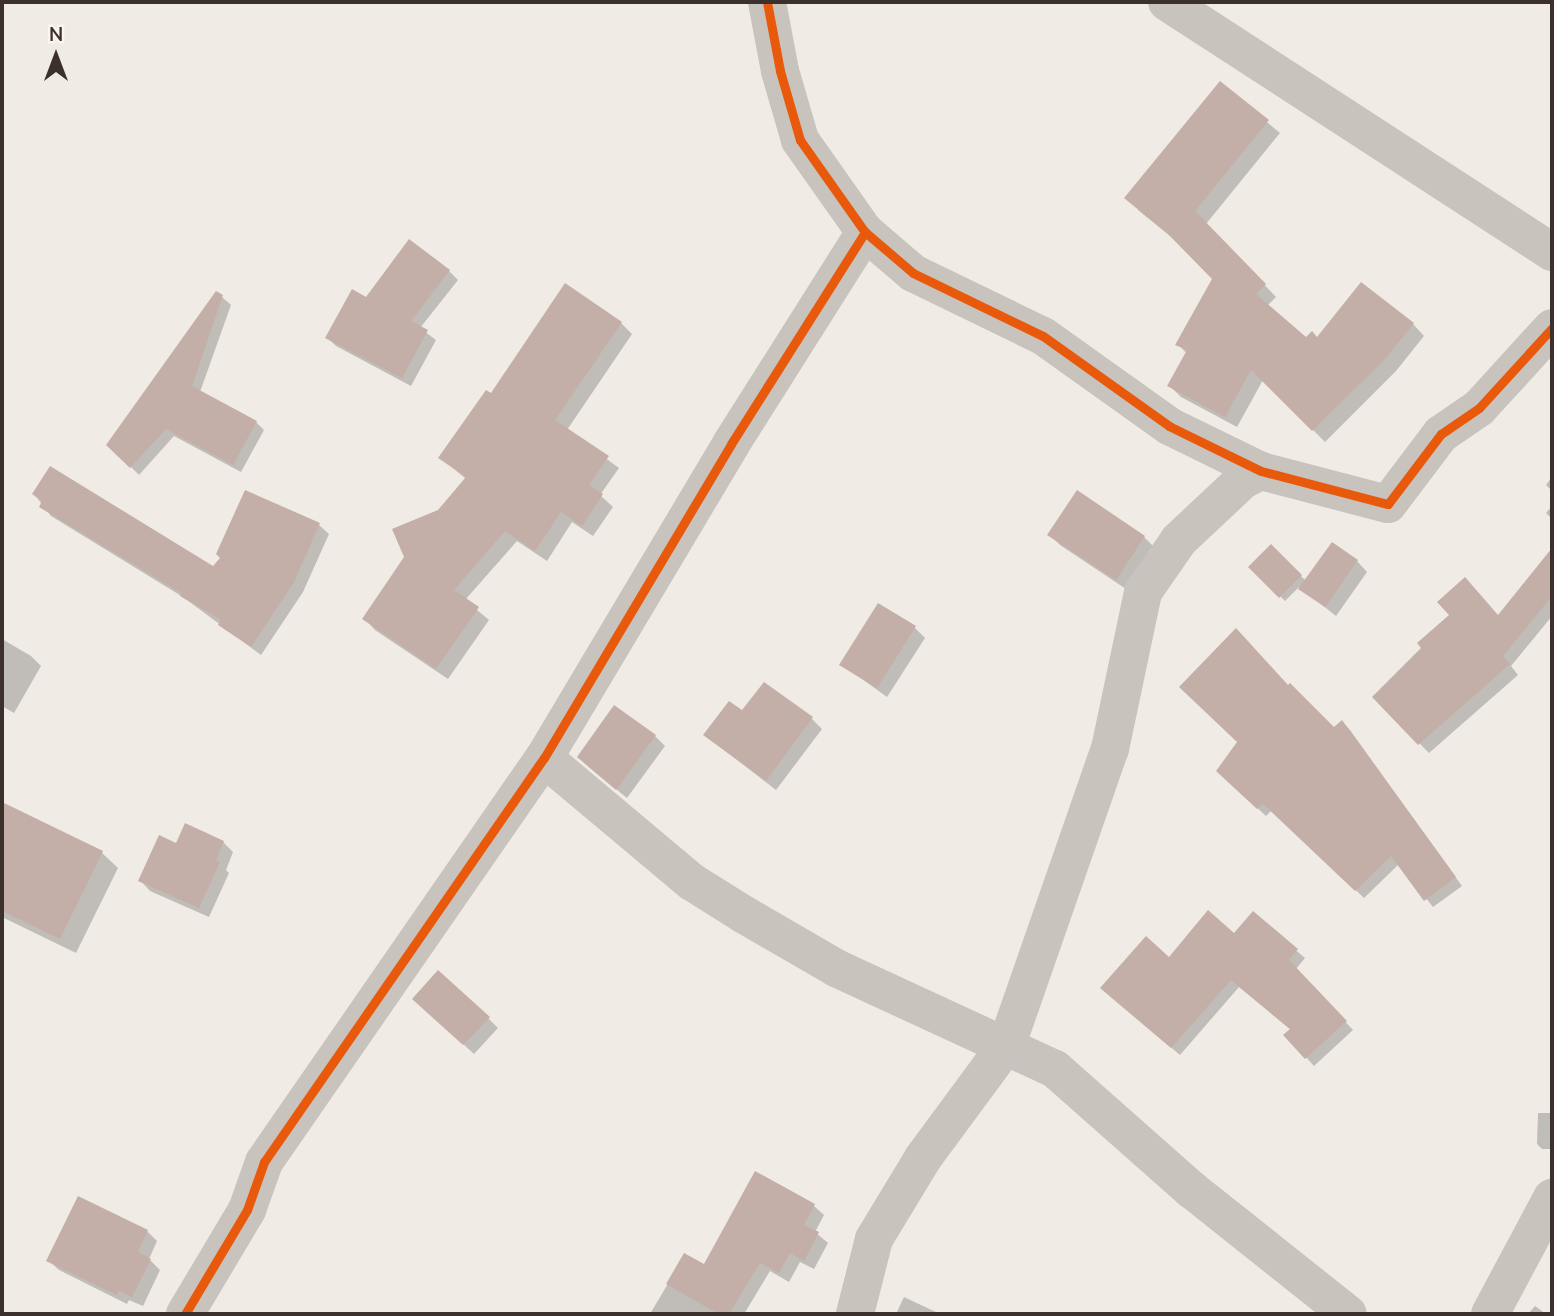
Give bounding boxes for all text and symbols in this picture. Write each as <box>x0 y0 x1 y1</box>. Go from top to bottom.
north arrow <box>21 21 91 91</box>
text: N <box>49 22 63 48</box>

